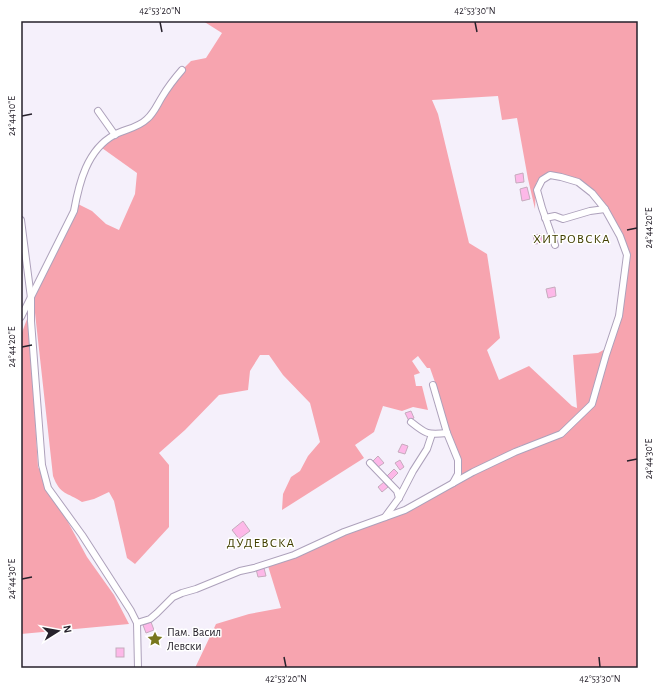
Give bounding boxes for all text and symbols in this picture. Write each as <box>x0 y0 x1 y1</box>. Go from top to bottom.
text: 42°53'20"N <box>139 6 181 16</box>
text: 42°53'30"N <box>454 6 496 16</box>
text: 24°44'10"E <box>7 96 17 136</box>
text: 24°44'20"E <box>644 207 654 249</box>
district label: ХИТРОВСКА <box>533 233 611 246</box>
text: 24°44'20"E <box>7 326 17 368</box>
text: 24°44'30"E <box>644 439 654 479</box>
district label: ДУДЕВСКА <box>227 537 295 550</box>
text: 24°44'30"E <box>7 559 17 599</box>
north arrow <box>38 611 78 651</box>
text: N <box>61 624 73 634</box>
place label: Пам. Васил Левски <box>167 626 221 652</box>
place icon: Пам. Васил Левски <box>146 630 164 648</box>
text: 42°53'20"N <box>265 674 307 684</box>
text: 42°53'30"N <box>579 674 621 684</box>

